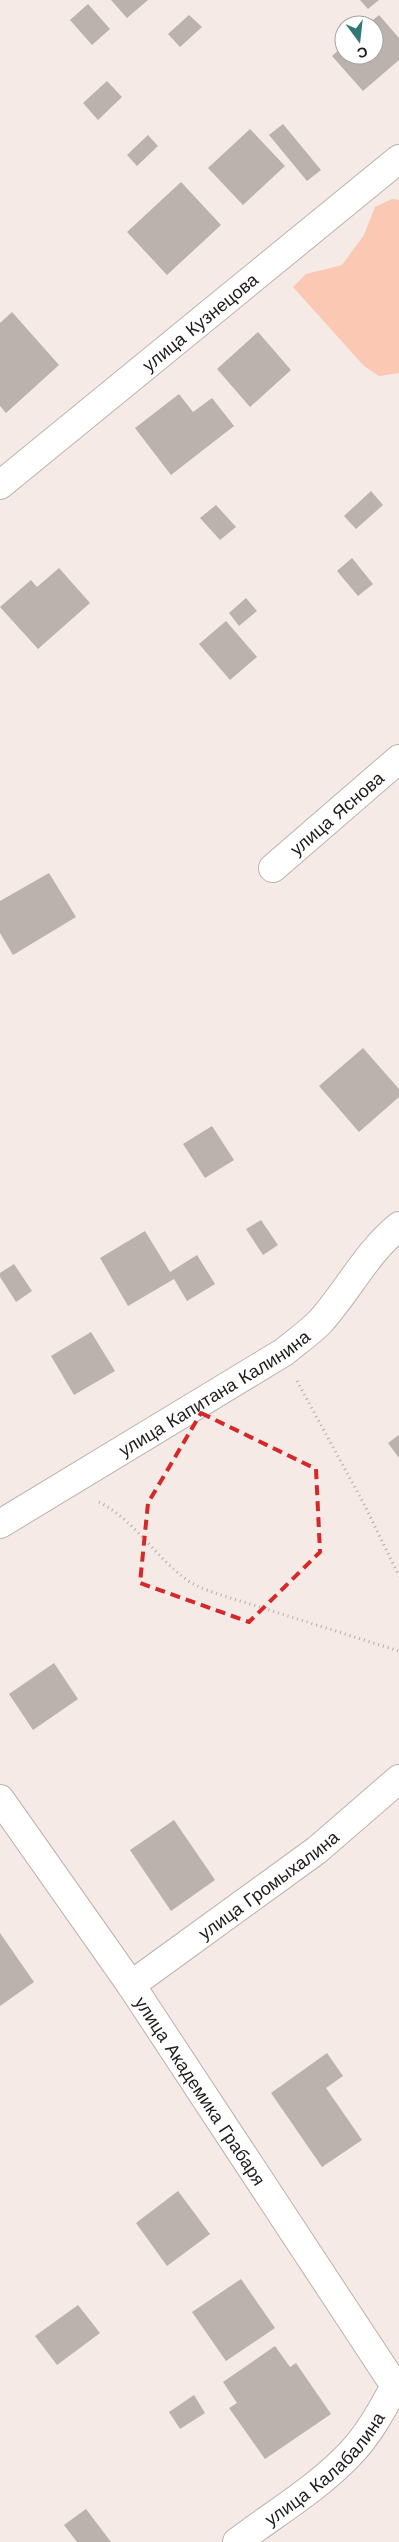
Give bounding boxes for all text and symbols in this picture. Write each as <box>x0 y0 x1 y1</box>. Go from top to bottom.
north arrow <box>334 15 384 65</box>
text: С <box>355 44 369 62</box>
street label: улица Кузнецова <box>138 268 263 375</box>
street label: улица Яснова <box>285 766 388 859</box>
street label: улица Капитана Калинина <box>115 1325 314 1460</box>
street label: улица Громыхалина <box>194 1825 343 1943</box>
street label: улица Академика Грабаря <box>131 1992 270 2189</box>
street label: улица Калабалина <box>260 2407 389 2529</box>

